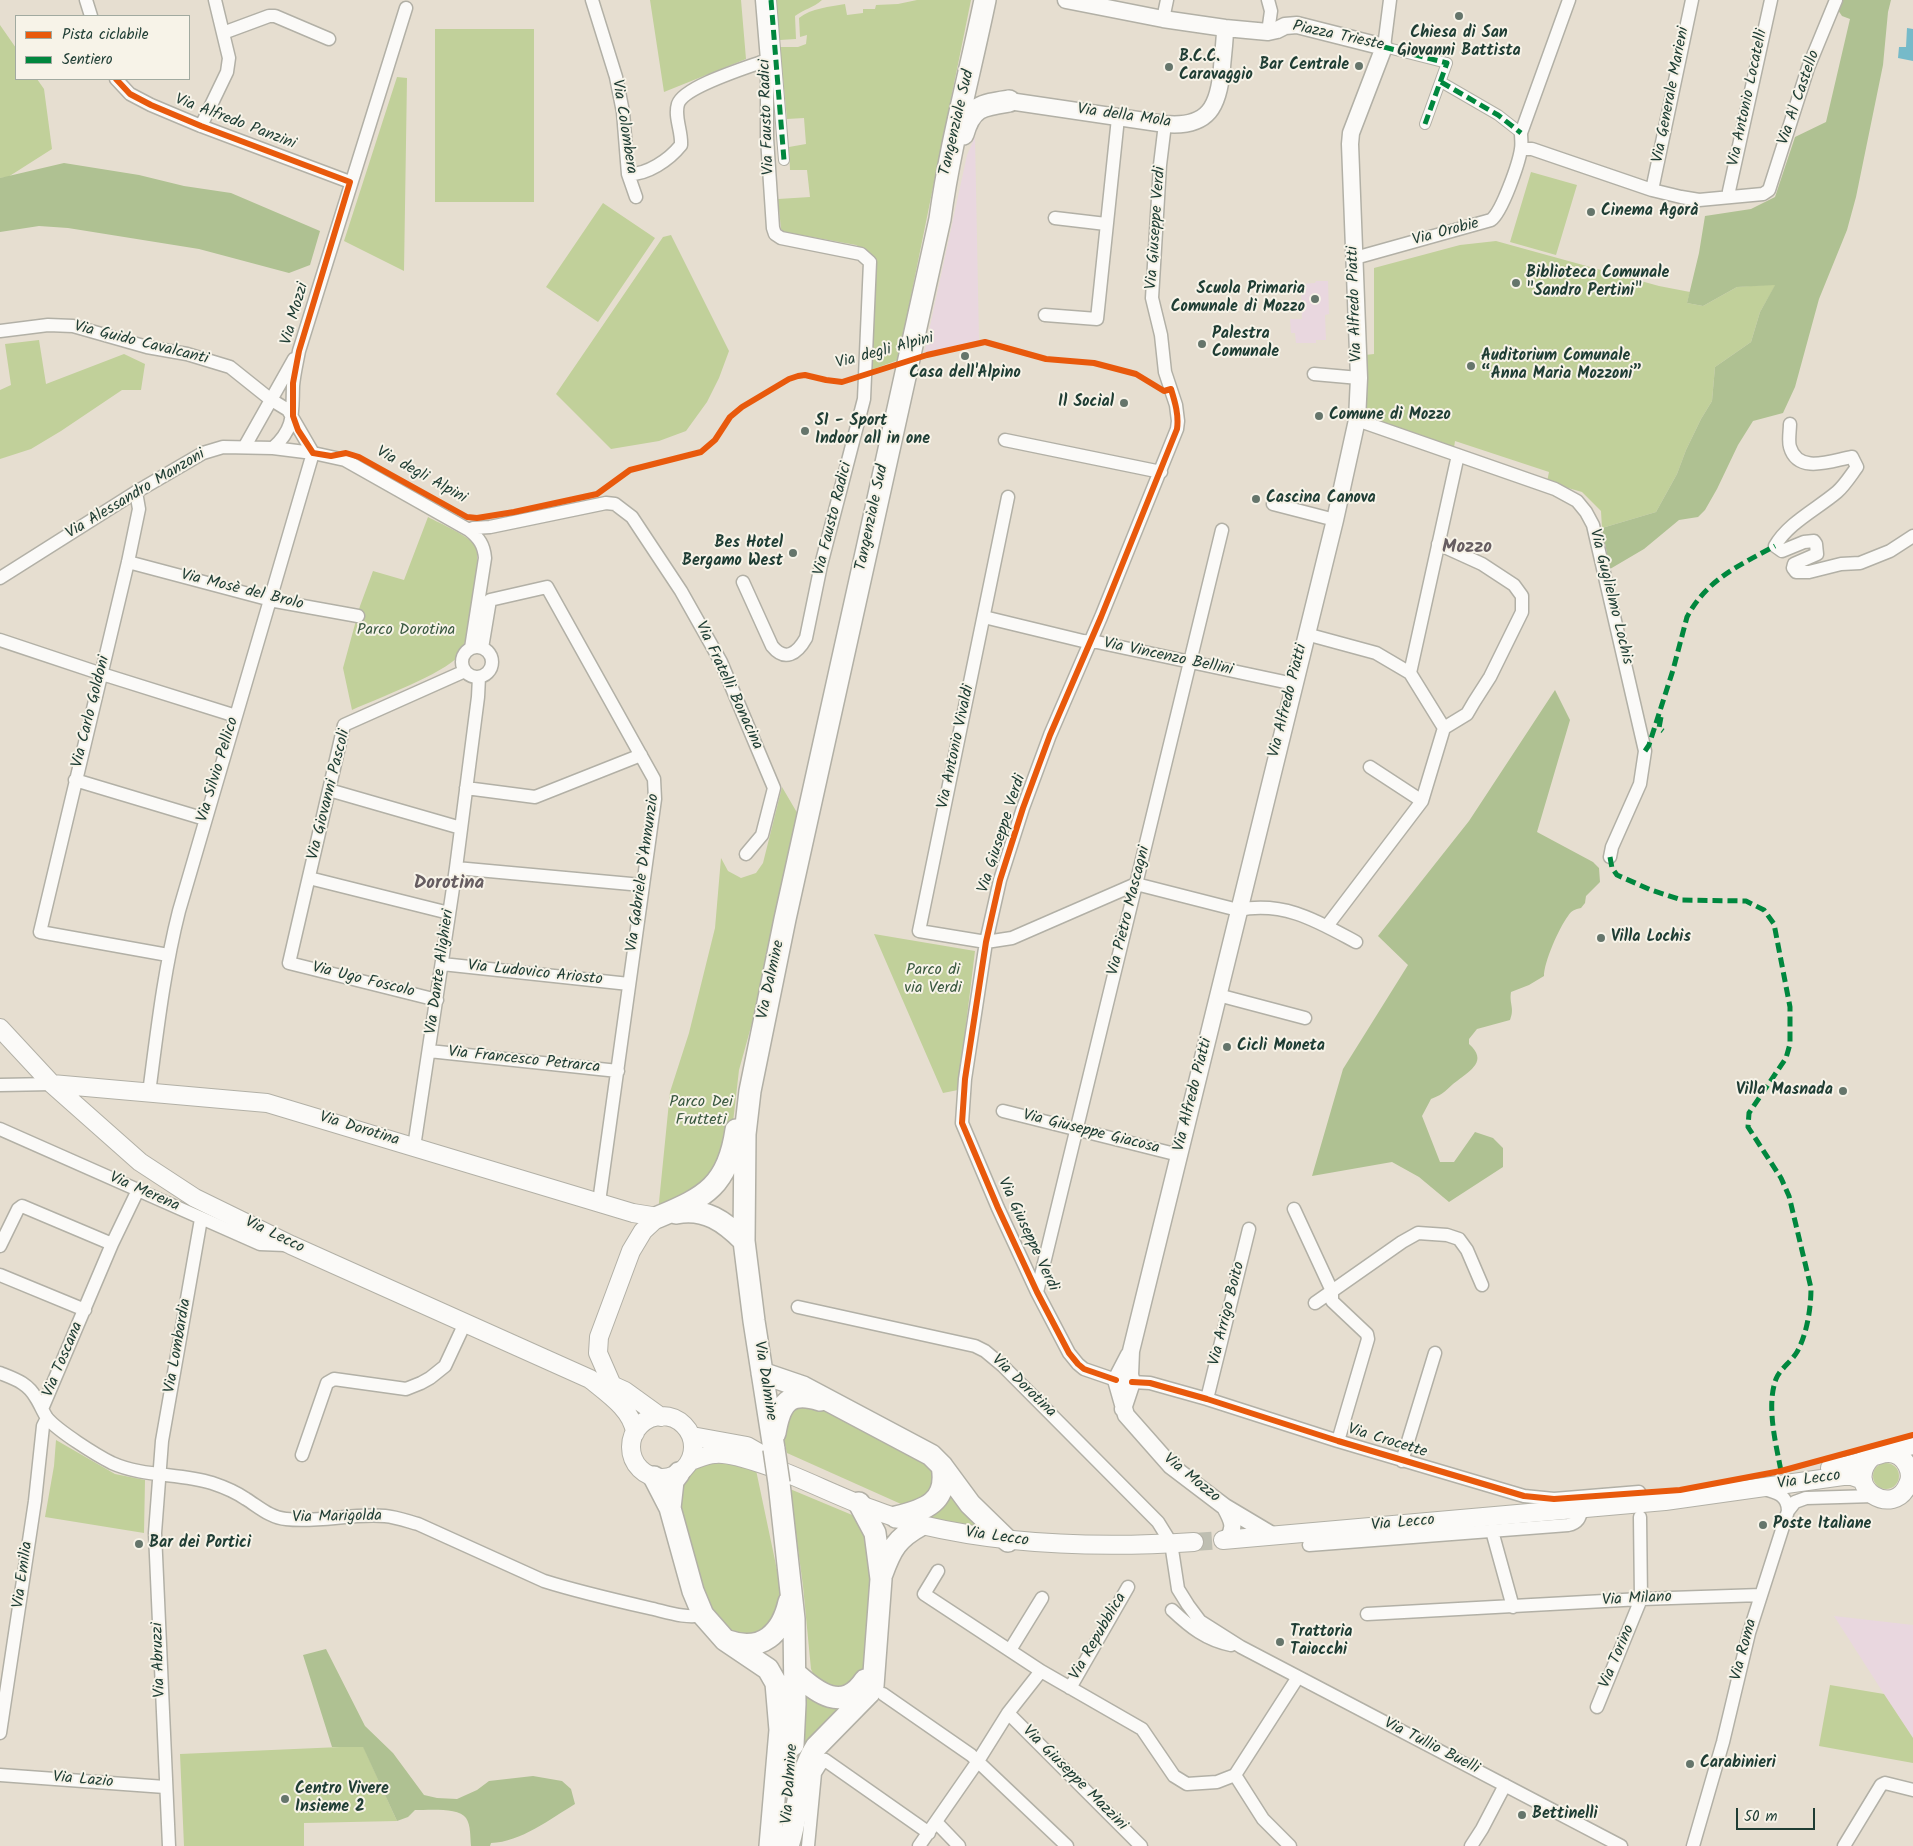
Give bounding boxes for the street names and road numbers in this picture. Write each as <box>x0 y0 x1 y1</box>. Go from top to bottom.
street label: Piazza Trieste <box>1290 18 1386 56</box>
street label: Via Generale Marieni <box>1649 25 1695 165</box>
street label: Via Antonio Locatelli <box>1725 28 1773 168</box>
street label: Via Al Castello <box>1775 48 1825 148</box>
street label: Via Fausto Radici <box>756 59 780 175</box>
street label: Tangenziale Sud <box>937 68 979 178</box>
street label: Via Colombera <box>606 78 640 176</box>
street label: Via Alfredo Panzini <box>172 91 298 155</box>
street label: Via della Mola <box>1076 101 1172 133</box>
street label: Via Giuseppe Verdi <box>1143 166 1171 290</box>
street label: Via Orobie <box>1411 215 1481 251</box>
street label: Via Alfredo Piatti <box>1344 246 1368 362</box>
street label: Via Mozzi <box>278 281 314 347</box>
street label: Via Guido Cavalcanti <box>72 318 210 370</box>
street label: Via degli Alpini <box>834 330 936 374</box>
street label: Via degli Alpini <box>372 443 470 509</box>
street label: Via Alessandro Manzoni <box>63 446 209 544</box>
street label: Via Fausto Radici <box>811 460 857 578</box>
street label: Tangenziale Sud <box>852 463 894 573</box>
street label: Via Guglielmo Lochis <box>1584 527 1636 667</box>
street label: Via Mosè del Brolo <box>179 566 305 616</box>
street label: Via Fratelli Bonacina <box>690 619 766 753</box>
street label: Via Vincenzo Bellini <box>1101 635 1235 681</box>
street label: Via Alfredo Piatti <box>1266 642 1312 760</box>
street label: Via Carlo Goldoni <box>69 654 115 770</box>
street label: Via Antonio Vivaldi <box>934 683 980 811</box>
street label: Via Silvio Pellico <box>194 715 244 825</box>
street label: Via Giovanni Pascoli <box>305 728 355 862</box>
street label: Via Giuseppe Verdi <box>975 772 1031 896</box>
street label: Via Gabriele D'Annunzio <box>623 793 665 953</box>
street label: Via Pietro Mascagni <box>1105 844 1155 978</box>
street label: Via Dante Alighieri <box>423 908 459 1036</box>
street label: Via Dalmine <box>754 939 790 1021</box>
street label: Via Ludovico Ariosto <box>467 957 603 991</box>
street label: Via Ugo Foscolo <box>310 959 416 1003</box>
street label: Via Alfredo Piatti <box>1171 1036 1217 1154</box>
street label: Via Francesco Petrarca <box>447 1043 601 1079</box>
street label: Via Giuseppe Giacosa <box>1021 1107 1161 1159</box>
street label: Via Dorotina <box>317 1109 401 1151</box>
street label: Via Merena <box>106 1169 182 1217</box>
street label: Via Giuseppe Verdi <box>992 1175 1062 1295</box>
street label: Via Lecco <box>241 1213 307 1259</box>
street label: Via Arrigo Boito <box>1206 1260 1250 1368</box>
street label: Via Lombardia <box>161 1297 197 1395</box>
street label: Via Toscana <box>40 1320 88 1400</box>
street label: Via Dalmine <box>748 1340 780 1422</box>
street label: Via Dorotina <box>987 1351 1059 1423</box>
street label: Via Crocette <box>1345 1421 1429 1463</box>
street label: Via Mozzo <box>1159 1450 1223 1508</box>
street label: Via Lecco <box>1776 1467 1842 1495</box>
street label: Via Marigolda <box>292 1508 382 1528</box>
street label: Via Lecco <box>1370 1512 1436 1536</box>
street label: Via Lecco <box>964 1524 1030 1552</box>
street label: Via Emilia <box>10 1540 38 1610</box>
street label: Via Milano <box>1602 1589 1672 1611</box>
street label: Via Repubblica <box>1066 1590 1132 1684</box>
street label: Via Roma <box>1728 1617 1762 1683</box>
street label: Via Abruzzi <box>149 1622 171 1698</box>
street label: Via Torino <box>1596 1622 1640 1692</box>
street label: Via Tullio Buelli <box>1380 1715 1482 1779</box>
street label: Via Giuseppe Mazzini <box>1017 1722 1131 1836</box>
street label: Via Dalmine <box>779 1743 803 1825</box>
street label: Via Lazio <box>52 1769 114 1793</box>

